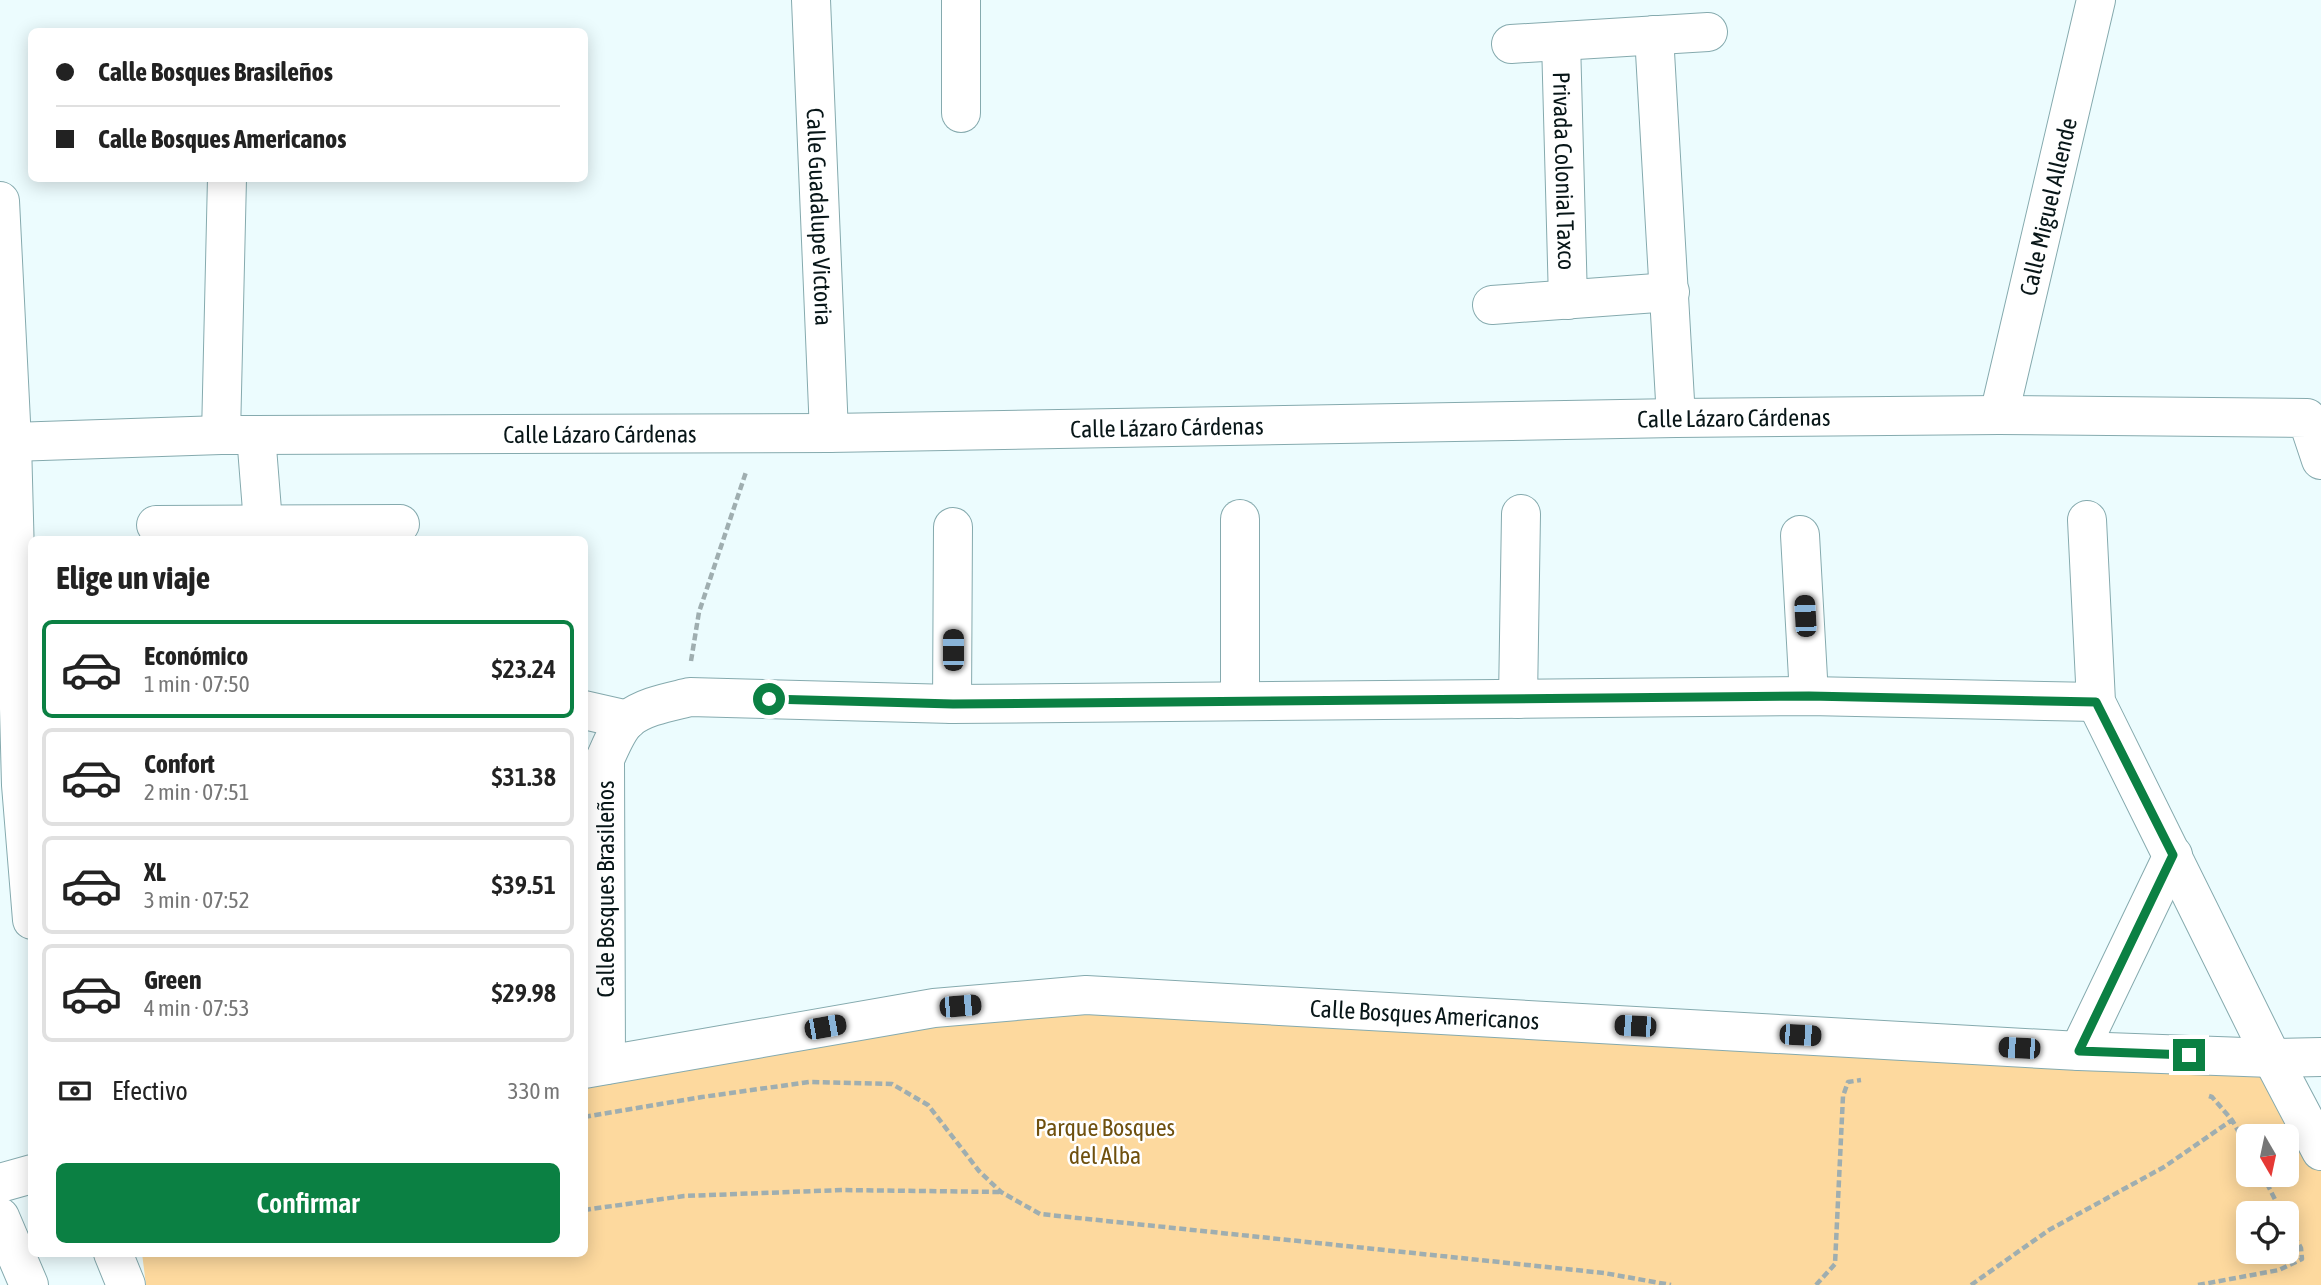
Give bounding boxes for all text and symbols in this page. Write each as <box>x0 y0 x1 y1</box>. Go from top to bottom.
text: Calle Bosques Brasileños <box>98 57 333 87</box>
street label: Privada Colonial Taxco <box>1548 71 1581 270</box>
street label: Calle Guadalupe Victoria <box>802 107 838 326</box>
street label: Calle Miguel Allende <box>2014 115 2082 298</box>
text: Calle Bosques Americanos <box>98 124 346 154</box>
street label: Calle Lázaro Cárdenas <box>1637 403 1831 432</box>
street label: Calle Lázaro Cárdenas <box>1070 412 1264 442</box>
street label: Calle Lázaro Cárdenas <box>503 420 697 448</box>
text: Elige un viaje <box>56 559 210 596</box>
car <box>1794 594 1817 638</box>
car <box>943 629 964 671</box>
icon: car <box>60 638 123 701</box>
text: Económico <box>144 641 248 671</box>
text: $23.24 <box>492 654 556 684</box>
text: 1 min · 07:50 <box>144 671 250 697</box>
route start <box>753 683 785 715</box>
icon: car <box>60 746 123 809</box>
text: Confort <box>144 749 215 779</box>
text: $31.38 <box>492 762 556 792</box>
text: 2 min · 07:51 <box>144 779 250 805</box>
street label: Calle Bosques Brasileños <box>592 781 619 997</box>
icon: car <box>60 854 123 917</box>
text: XL <box>144 857 166 887</box>
text: $39.51 <box>492 870 556 900</box>
text: 3 min · 07:52 <box>144 887 250 913</box>
icon: car <box>60 962 123 1025</box>
text: Green <box>144 965 202 995</box>
text: $29.98 <box>492 978 556 1008</box>
car <box>939 994 982 1018</box>
street label: Calle Bosques Americanos <box>1309 994 1540 1034</box>
text: 4 min · 07:53 <box>144 995 250 1021</box>
car <box>803 1013 848 1041</box>
car <box>1614 1014 1657 1038</box>
car <box>1779 1023 1822 1047</box>
car <box>1998 1036 2041 1060</box>
route end <box>2173 1039 2205 1071</box>
icon: cash <box>56 1072 94 1110</box>
text: Efectivo <box>112 1076 188 1106</box>
text: 330 m <box>508 1078 560 1104</box>
park label: Parque Bosques del Alba <box>1035 1114 1175 1169</box>
north arrow <box>2236 1124 2300 1186</box>
map controls <box>2236 1124 2299 1264</box>
button: Confirmar <box>56 1163 560 1243</box>
button: locate <box>2236 1201 2299 1264</box>

